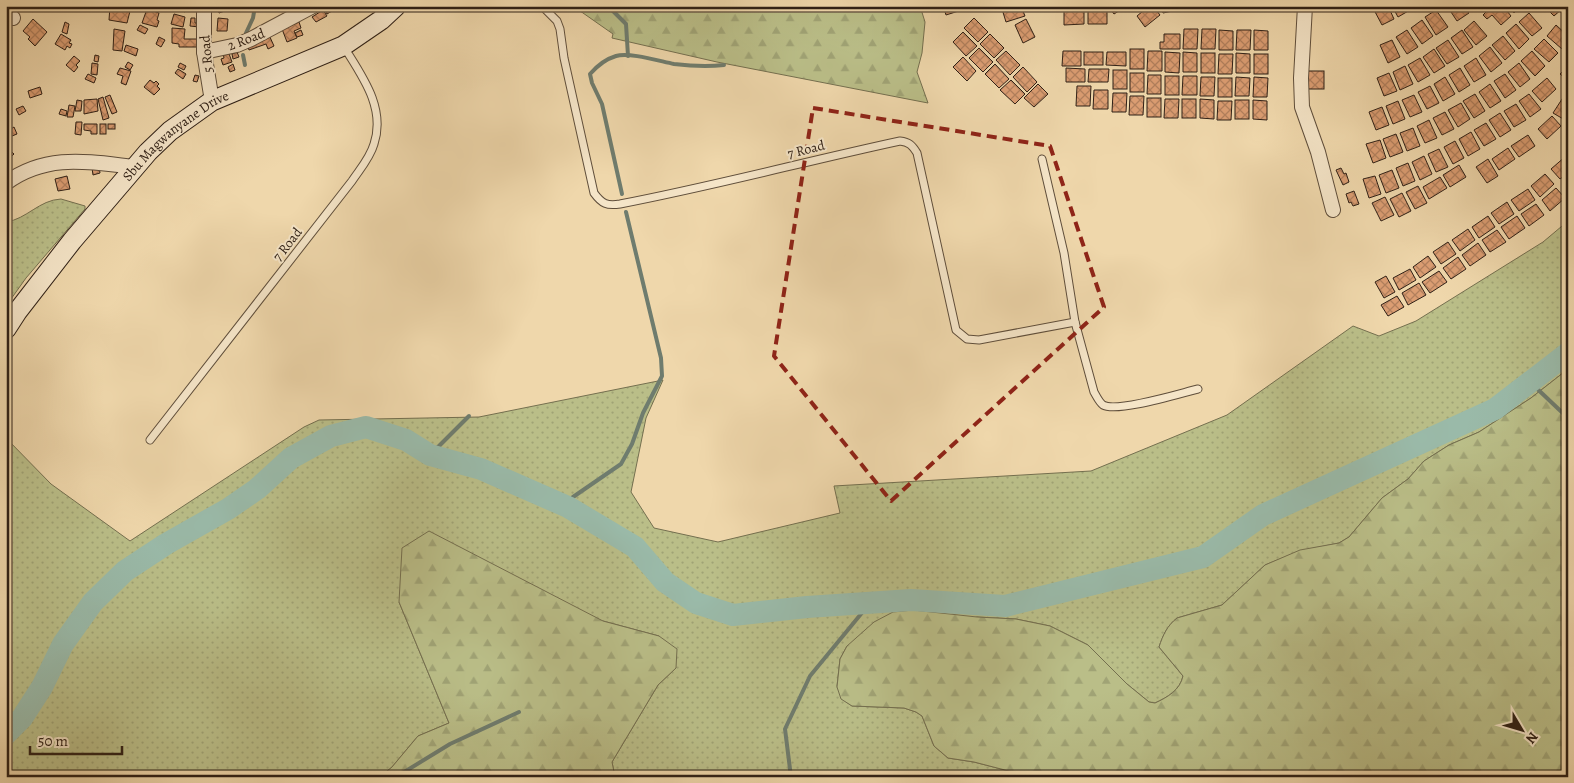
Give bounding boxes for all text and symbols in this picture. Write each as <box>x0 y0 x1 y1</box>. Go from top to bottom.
street label: 2 Road <box>225 24 268 55</box>
street label: 5 Road <box>195 34 218 74</box>
street label: Sbu Magwanyane Drive <box>118 86 232 185</box>
street label: 7 Road <box>785 136 827 163</box>
street label: 7 Road <box>268 223 307 265</box>
north arrow <box>1496 706 1546 756</box>
scale bar <box>30 723 122 755</box>
text: N <box>1521 728 1542 748</box>
text: 50 m <box>38 731 68 751</box>

